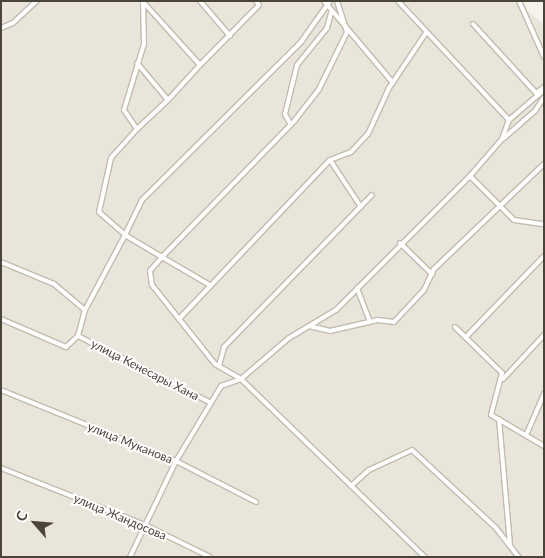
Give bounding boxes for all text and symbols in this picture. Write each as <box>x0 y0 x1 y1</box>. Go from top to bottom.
street label: улица Кенесары Хана <box>89 336 201 404</box>
street label: улица Муканова <box>85 419 175 467</box>
street label: улица Жандосова <box>71 491 169 543</box>
north arrow <box>10 498 60 548</box>
text: С <box>12 508 31 524</box>

